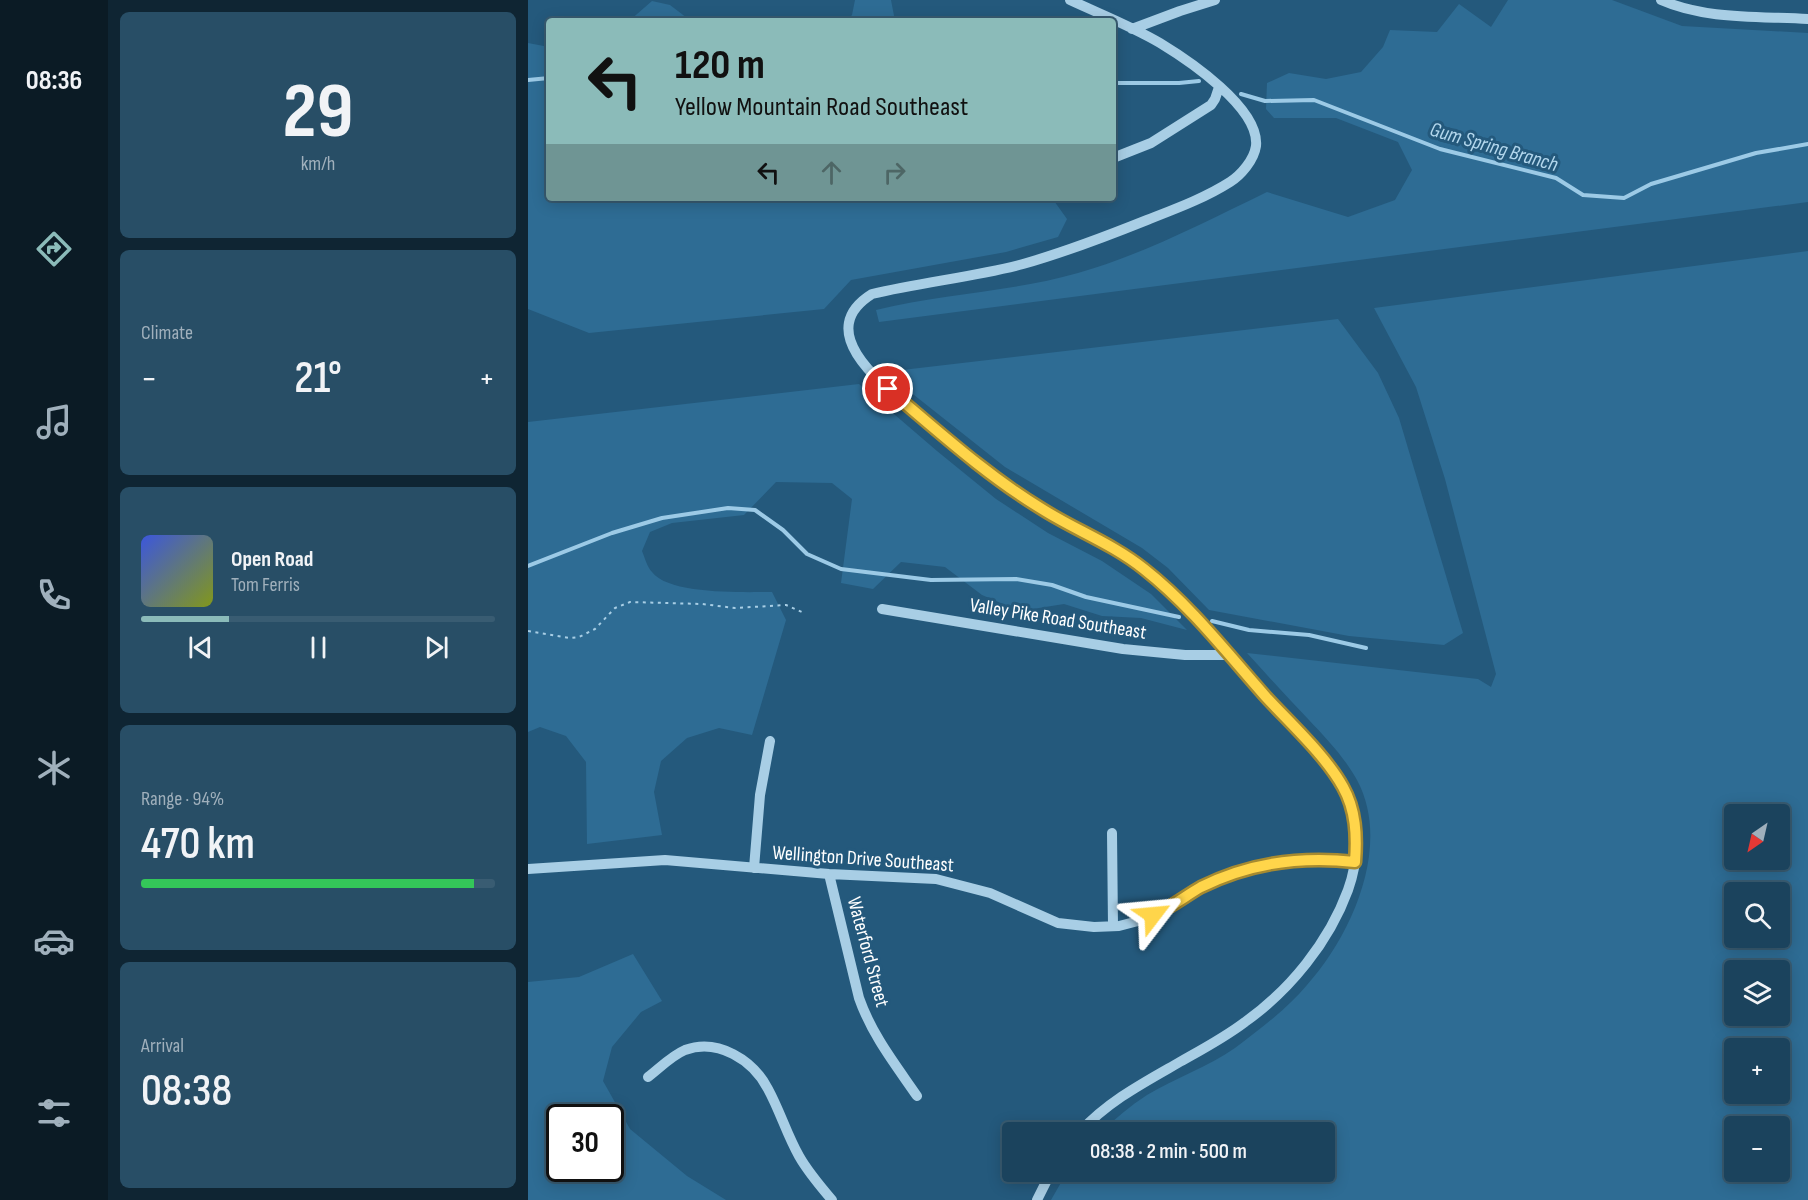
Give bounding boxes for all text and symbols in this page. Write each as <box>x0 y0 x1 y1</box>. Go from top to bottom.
text: 120 m <box>675 40 765 91</box>
icon: left <box>576 42 654 120</box>
text: 08:36 <box>26 65 82 97</box>
text: 29 <box>282 66 354 159</box>
text: Yellow Mountain Road Southeast <box>675 91 968 123</box>
water label: Gum Spring Branch <box>1427 117 1561 177</box>
text: km/h <box>301 152 335 176</box>
icon: left <box>752 156 785 189</box>
icon: ahead <box>815 156 848 189</box>
icon: right <box>878 156 911 189</box>
icon: directions <box>33 228 75 270</box>
text: Climate <box>141 321 193 345</box>
text: 21° <box>294 351 342 406</box>
text: − <box>141 359 157 399</box>
text: + <box>479 359 495 399</box>
pin <box>862 363 913 414</box>
icon: arrive <box>871 372 904 405</box>
icon: music <box>33 401 75 443</box>
text: Open Road <box>231 546 313 573</box>
text: Tom Ferris <box>231 573 300 597</box>
icon: phone <box>33 574 75 616</box>
street label: Valley Pike Road Southeast <box>968 593 1148 645</box>
icon: previous <box>184 631 217 664</box>
icon: pause <box>302 631 335 664</box>
icon: next <box>420 631 453 664</box>
icon: climate <box>33 747 75 789</box>
text: Range · 94% <box>141 787 224 811</box>
north arrow <box>1724 804 1790 870</box>
map controls <box>1724 804 1790 1182</box>
text: 470 km <box>141 817 255 872</box>
street label: Wellington Drive Southeast <box>772 841 954 877</box>
button: search <box>1724 882 1790 948</box>
position arrow <box>1121 883 1185 947</box>
street label: Waterford Street <box>842 894 894 1010</box>
icon: car <box>33 920 75 962</box>
button: layers <box>1724 960 1790 1026</box>
text: Arrival <box>141 1034 184 1058</box>
button: + <box>1724 1038 1790 1104</box>
text: 08:38 <box>141 1064 232 1119</box>
icon: filters <box>33 1092 75 1134</box>
speed limit sign: 30 <box>546 1104 624 1182</box>
button: − <box>1724 1116 1790 1182</box>
text: 08:38 · 2 min · 500 m <box>1090 1138 1247 1165</box>

